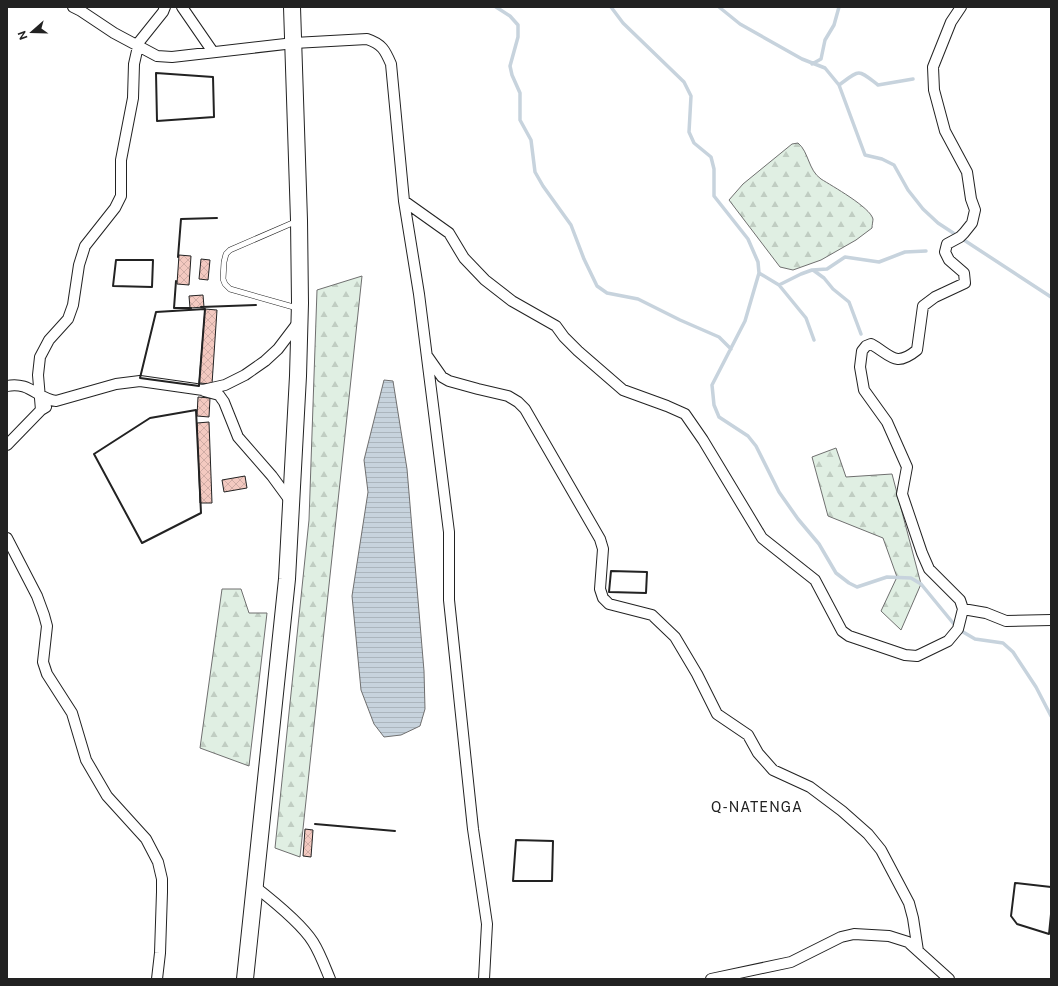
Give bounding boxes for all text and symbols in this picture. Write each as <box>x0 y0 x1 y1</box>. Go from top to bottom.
north arrow <box>12 12 52 52</box>
text: N <box>15 29 30 42</box>
district label: Q-NATENGA <box>711 799 803 815</box>

